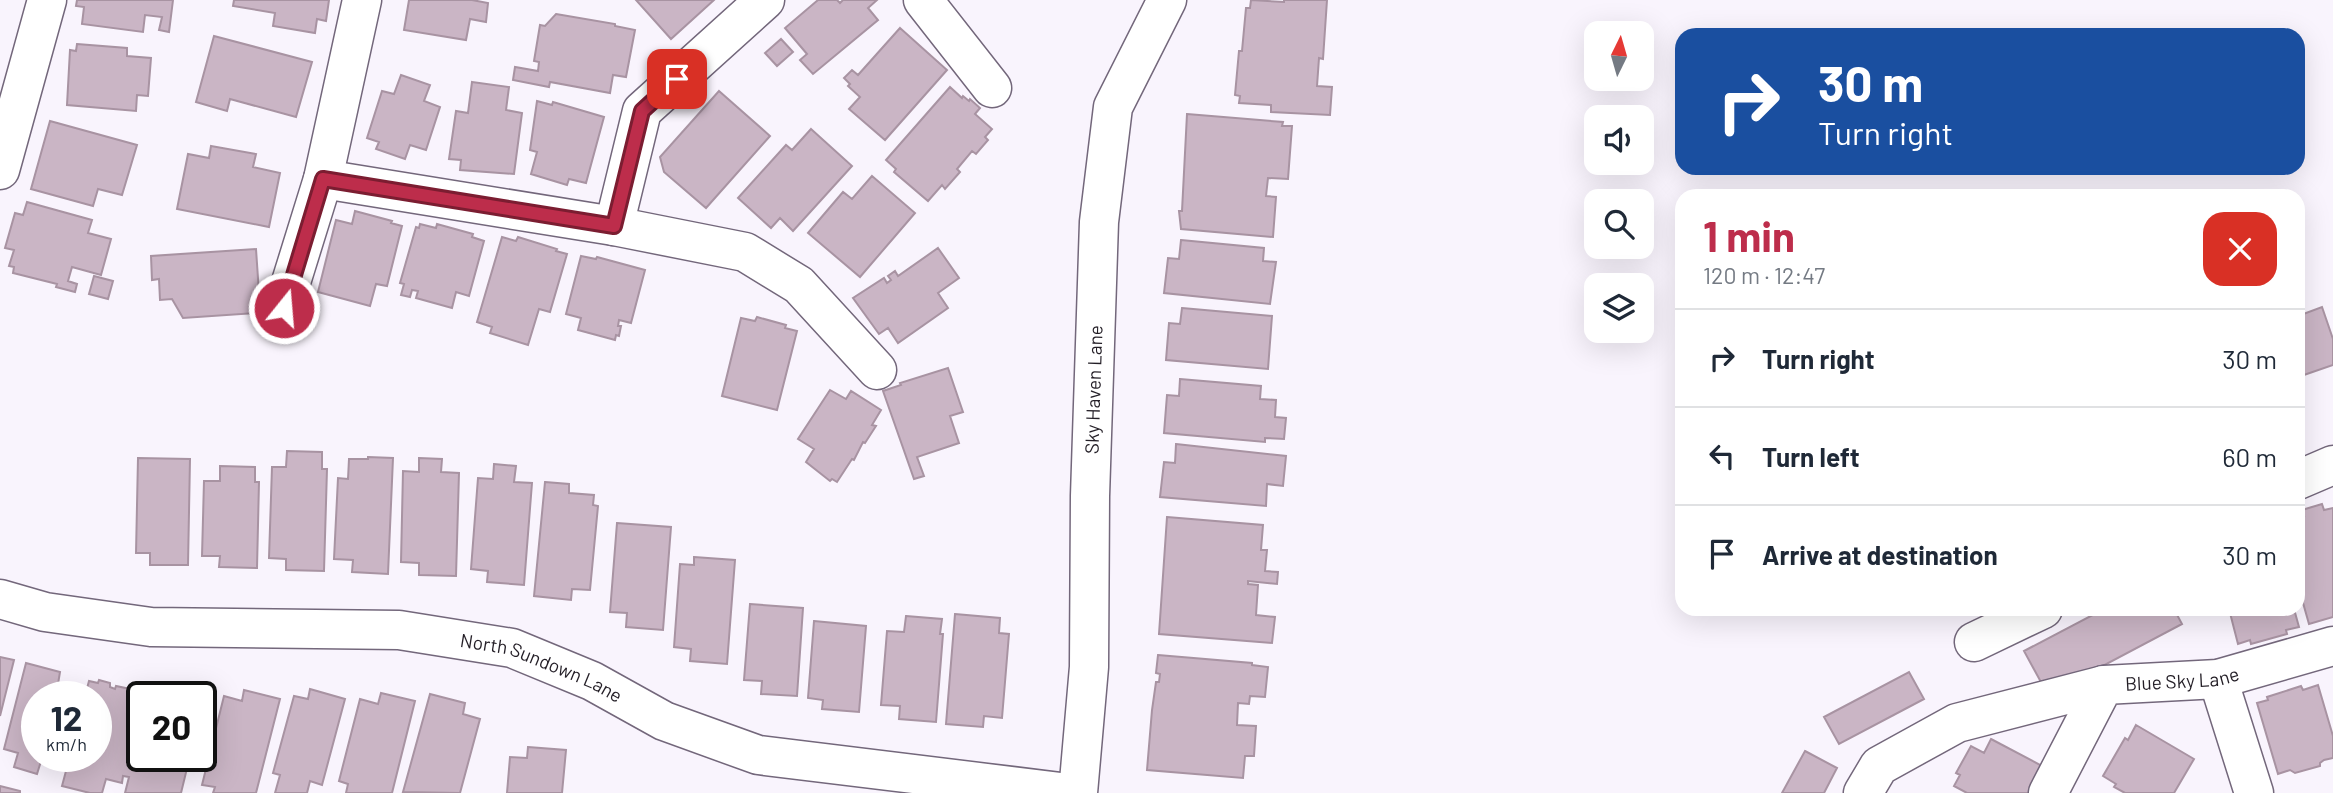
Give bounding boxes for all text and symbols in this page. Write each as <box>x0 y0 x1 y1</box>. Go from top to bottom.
north arrow <box>1584 21 1654 91</box>
map controls <box>1584 21 1654 343</box>
pin <box>647 49 707 109</box>
text: 30 m <box>1818 53 1923 112</box>
icon: right <box>1703 56 1794 147</box>
icon: arrive <box>658 60 696 98</box>
button: sound <box>1584 105 1654 175</box>
text: Turn right <box>1818 113 1953 151</box>
button: search <box>1584 189 1654 259</box>
text: 1 min <box>1703 210 1795 260</box>
button: close <box>2203 212 2277 286</box>
text: 120 m · 12:47 <box>1703 261 1825 289</box>
position arrow <box>247 271 321 345</box>
button: layers <box>1584 273 1654 343</box>
street label: Sky Haven Lane <box>1079 325 1107 454</box>
icon: right <box>1703 339 1741 377</box>
text: Turn right <box>1762 343 1875 374</box>
text: 30 m <box>2222 343 2277 374</box>
icon: left <box>1703 437 1741 475</box>
text: Turn left <box>1762 441 1860 472</box>
text: 60 m <box>2222 441 2277 472</box>
icon: arrive <box>1703 535 1741 573</box>
text: Arrive at destination <box>1762 539 1998 570</box>
text: 30 m <box>2222 539 2277 570</box>
street label: North Sundown Lane <box>459 628 627 707</box>
street label: Blue Sky Lane <box>2124 662 2242 695</box>
speed limit sign: 20 <box>126 681 217 772</box>
text: 12 <box>50 696 82 738</box>
text: km/h <box>46 733 87 755</box>

